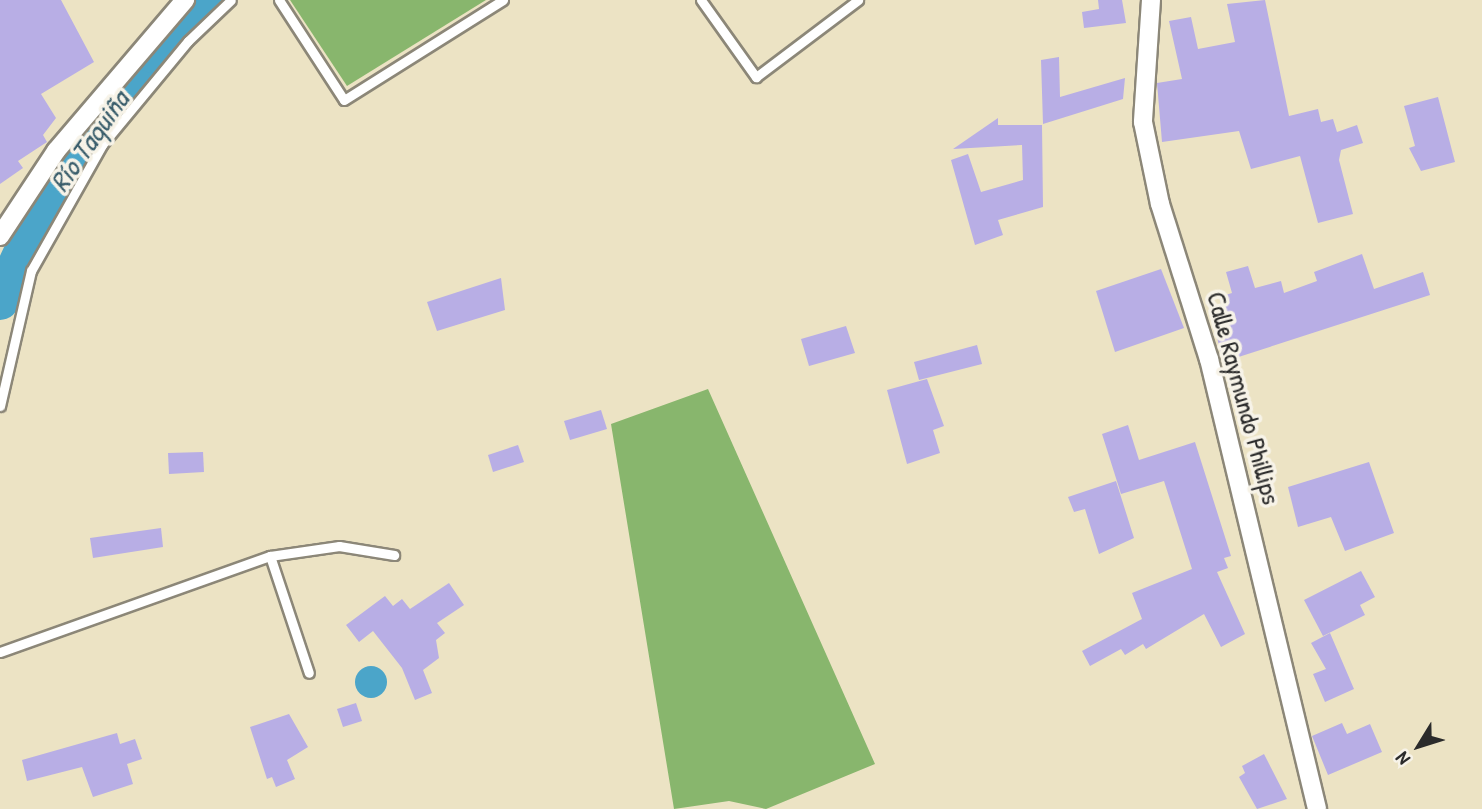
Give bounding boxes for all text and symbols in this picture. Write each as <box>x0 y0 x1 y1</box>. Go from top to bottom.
water label: Río Taquiña <box>42 84 136 198</box>
street label: Calle Raymundo Phillips <box>1201 288 1287 508</box>
north arrow <box>1384 711 1454 781</box>
text: N <box>1389 747 1416 771</box>

